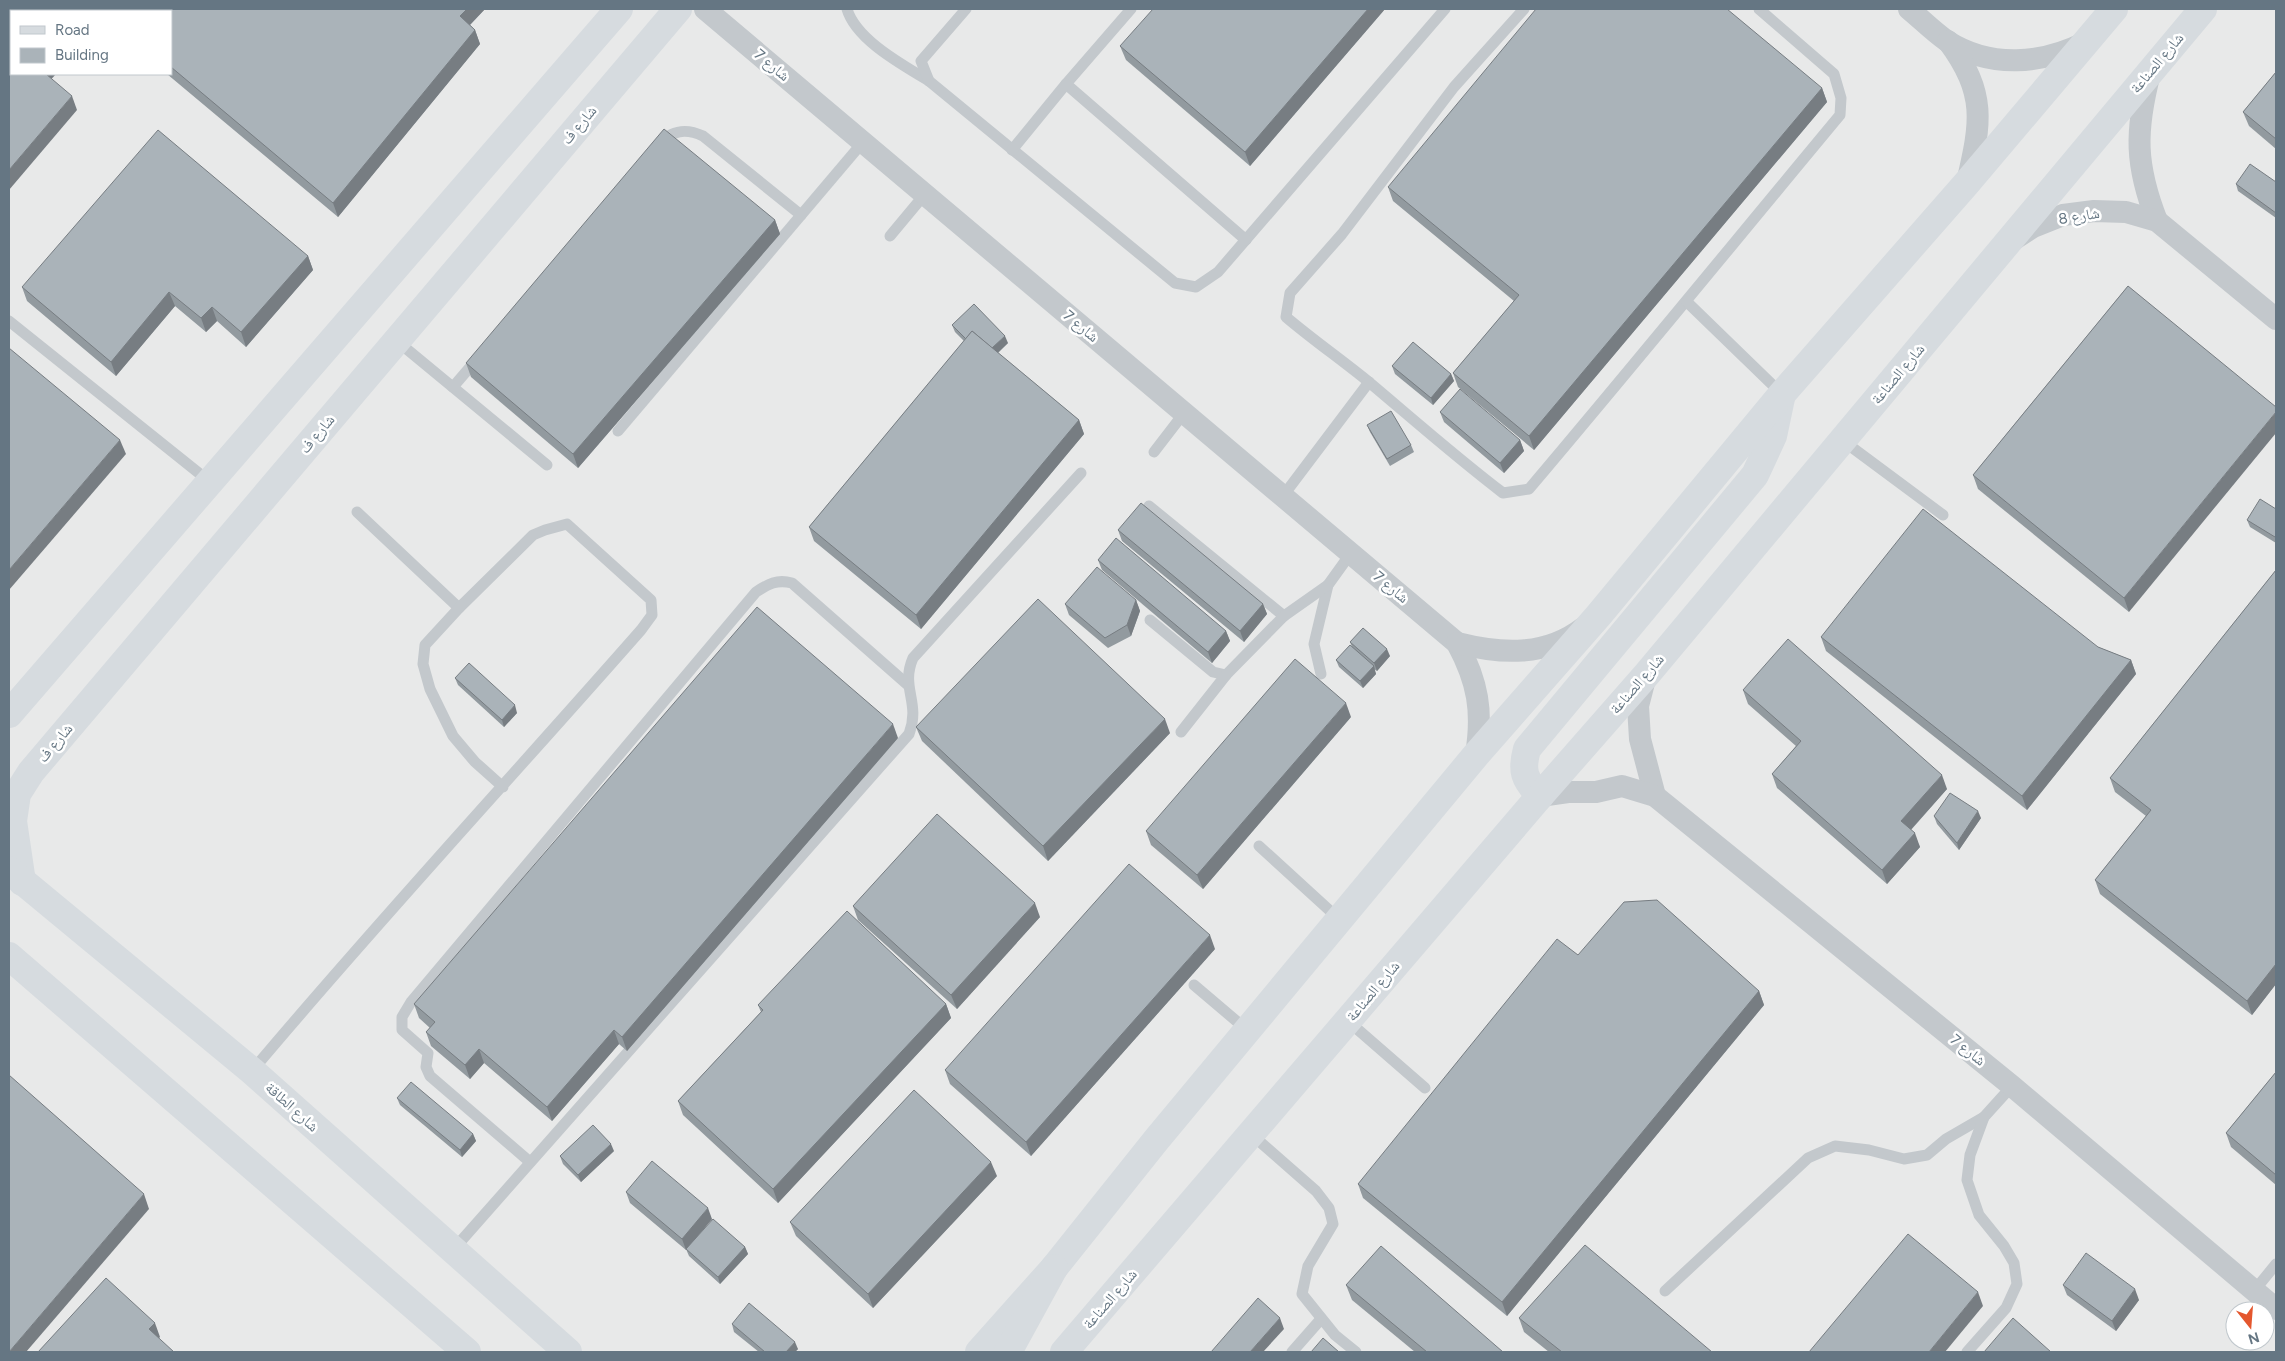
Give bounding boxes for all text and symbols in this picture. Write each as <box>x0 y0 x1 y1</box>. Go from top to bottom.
legend <box>10 10 172 75</box>
text: Road <box>55 21 90 39</box>
street label: شارع الصناعة <box>2127 29 2188 97</box>
street label: شارع 7 <box>750 45 793 86</box>
text: Building <box>55 46 109 64</box>
street label: شارع ف <box>558 102 601 149</box>
street label: شارع 8 <box>2057 204 2101 229</box>
street label: شارع 7 <box>1059 306 1102 347</box>
street label: شارع الصناعة <box>1868 340 1929 408</box>
street label: شارع ف <box>296 411 339 458</box>
street label: شارع 7 <box>1369 567 1412 608</box>
street label: شارع الصناعة <box>1606 650 1669 718</box>
street label: شارع ف <box>34 720 77 767</box>
street label: شارع الصناعة <box>1343 957 1404 1025</box>
street label: شارع 7 <box>1946 1030 1989 1071</box>
street label: شارع الطاقة <box>261 1078 322 1136</box>
street label: شارع الصناعة <box>1079 1265 1142 1333</box>
north arrow <box>2225 1301 2275 1351</box>
text: N <box>2246 1328 2261 1348</box>

